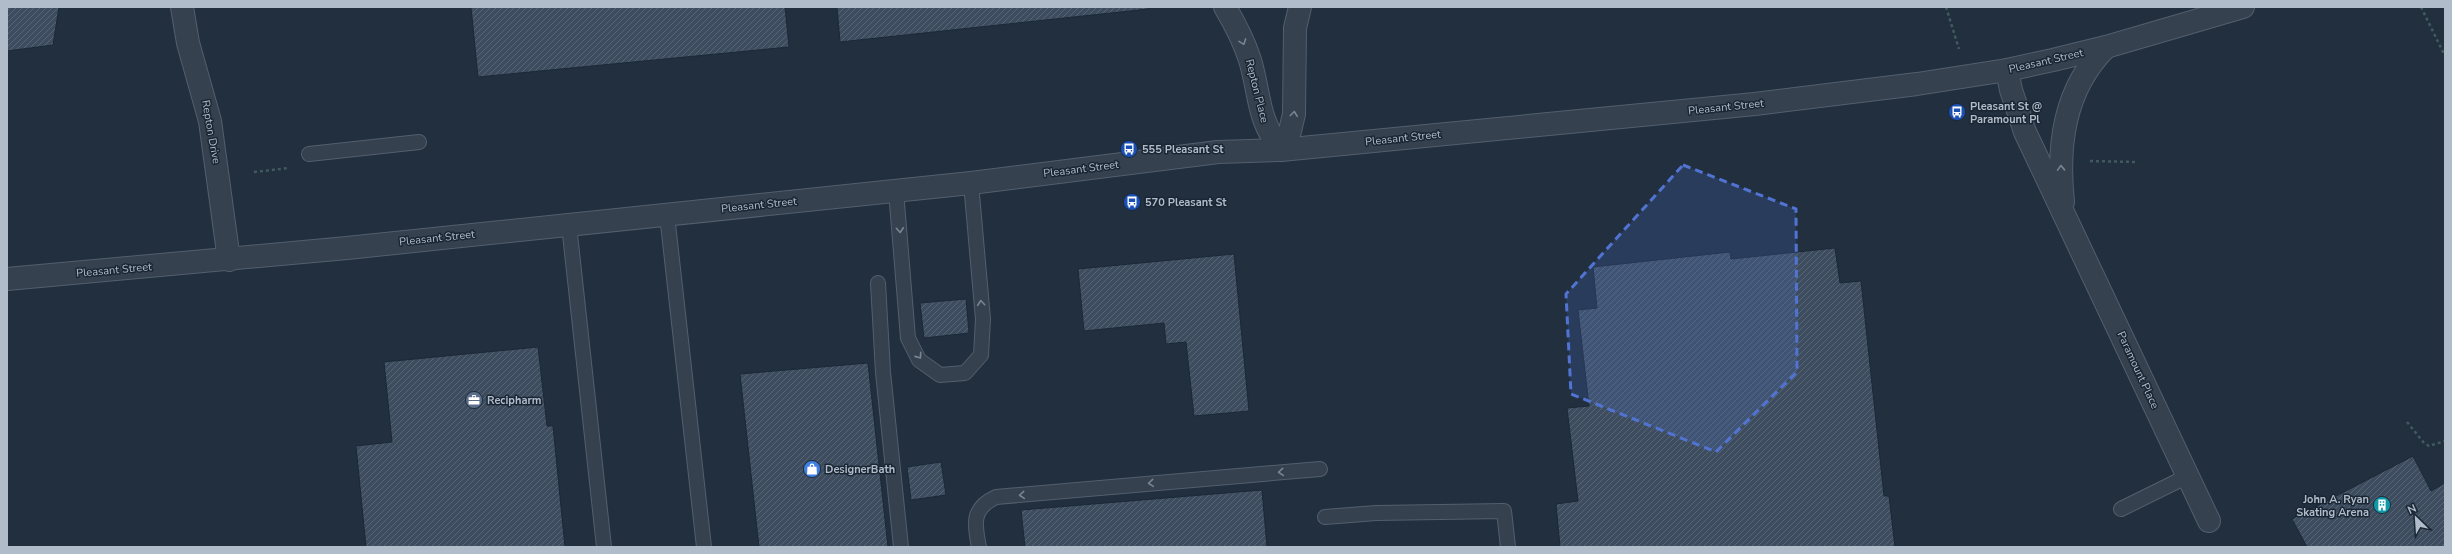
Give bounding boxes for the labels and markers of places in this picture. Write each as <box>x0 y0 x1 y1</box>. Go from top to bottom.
place label: Pleasant St @ Paramount Pl <box>1970 99 2042 127</box>
bus stop icon: Pleasant St @ Paramount Pl <box>1947 102 1967 122</box>
bus stop icon: 555 Pleasant St <box>1119 139 1139 159</box>
place label: 555 Pleasant St <box>1142 142 1224 157</box>
bus stop icon: 570 Pleasant St <box>1122 192 1142 212</box>
place label: 570 Pleasant St <box>1145 195 1227 210</box>
office icon: Recipharm <box>464 390 484 410</box>
place label: Recipharm <box>487 393 541 408</box>
shop icon: DesignerBath <box>802 459 822 479</box>
place label: DesignerBath <box>825 462 895 477</box>
place label: John A. Ryan Skating Arena <box>2296 492 2369 520</box>
building icon: John A. Ryan Skating Arena <box>2372 495 2392 515</box>

